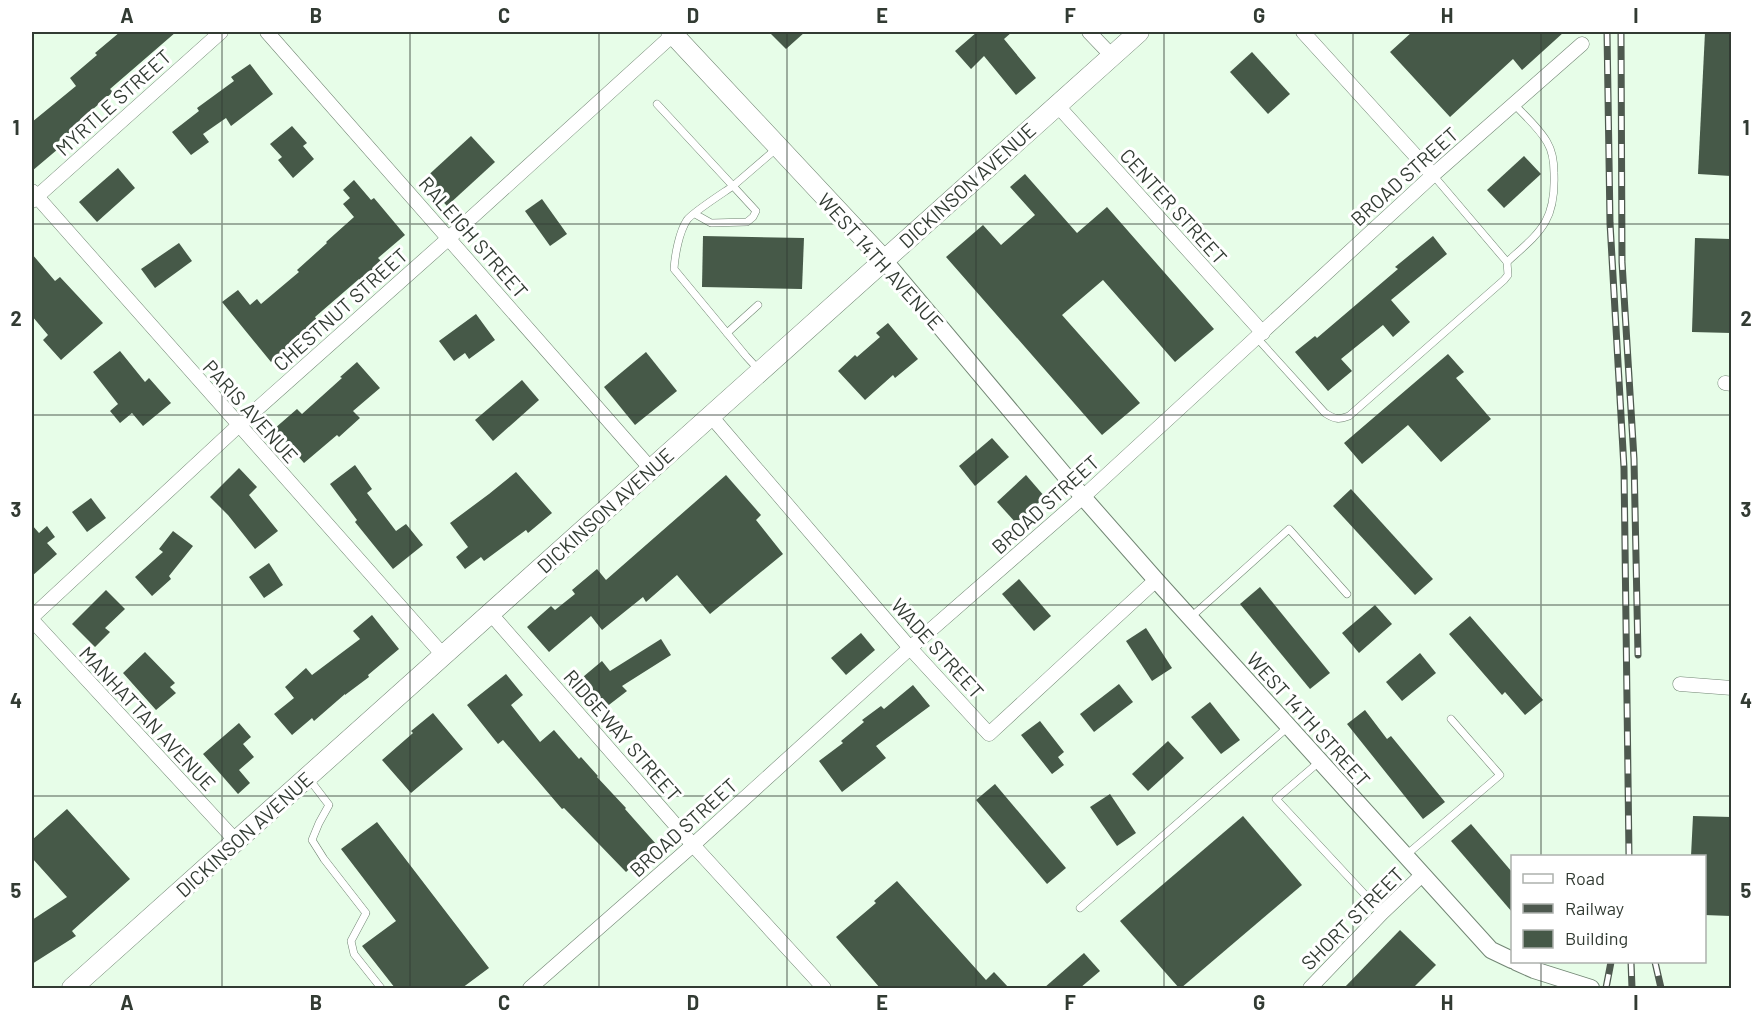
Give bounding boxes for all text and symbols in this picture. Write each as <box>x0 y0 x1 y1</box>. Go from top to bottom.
text: A <box>120 3 134 27</box>
text: B <box>310 3 322 27</box>
text: C <box>498 3 510 27</box>
text: D <box>687 3 699 27</box>
text: E <box>876 3 888 27</box>
text: F <box>1064 3 1076 27</box>
text: G <box>1253 3 1265 27</box>
text: H <box>1441 3 1453 27</box>
text: I <box>1633 3 1639 27</box>
street label: MYRTLE STREET <box>50 44 176 160</box>
text: 1 <box>12 115 20 139</box>
text: 1 <box>1742 115 1750 139</box>
street label: DICKINSON AVENUE <box>894 117 1040 253</box>
street label: BROAD STREET <box>1345 122 1463 230</box>
street label: CENTER STREET <box>1116 143 1232 269</box>
street label: RALEIGH STREET <box>415 171 533 303</box>
street label: WEST 14TH AVENUE <box>813 188 949 334</box>
street label: CHESTNUT STREET <box>268 242 412 376</box>
text: 2 <box>10 306 22 330</box>
text: 2 <box>1740 306 1752 330</box>
street label: PARIS AVENUE <box>199 355 303 467</box>
street label: DICKINSON AVENUE <box>532 442 678 578</box>
street label: BROAD STREET <box>986 450 1104 558</box>
text: 3 <box>11 497 21 521</box>
text: 3 <box>1741 497 1751 521</box>
street label: WADE STREET <box>887 593 989 703</box>
street label: MANHATTAN AVENUE <box>75 641 221 795</box>
street label: WEST 14TH STREET <box>1242 647 1376 791</box>
street label: RIDGEWAY STREET <box>559 664 687 806</box>
text: 4 <box>10 688 22 712</box>
text: 4 <box>1740 688 1752 712</box>
street label: DICKINSON AVENUE <box>171 766 317 902</box>
street label: BROAD STREET <box>624 773 742 881</box>
legend <box>1511 855 1706 963</box>
street label: SHORT STREET <box>1296 862 1408 974</box>
text: Road <box>1565 867 1605 889</box>
text: 5 <box>11 878 22 902</box>
text: 5 <box>1741 878 1752 902</box>
text: Railway <box>1565 897 1624 919</box>
text: Building <box>1565 927 1628 949</box>
text: A <box>120 990 134 1014</box>
text: B <box>310 990 322 1014</box>
text: C <box>498 990 510 1014</box>
text: D <box>687 990 699 1014</box>
text: E <box>876 990 888 1014</box>
text: F <box>1064 990 1076 1014</box>
text: G <box>1253 990 1265 1014</box>
text: H <box>1441 990 1453 1014</box>
text: I <box>1633 990 1639 1014</box>

